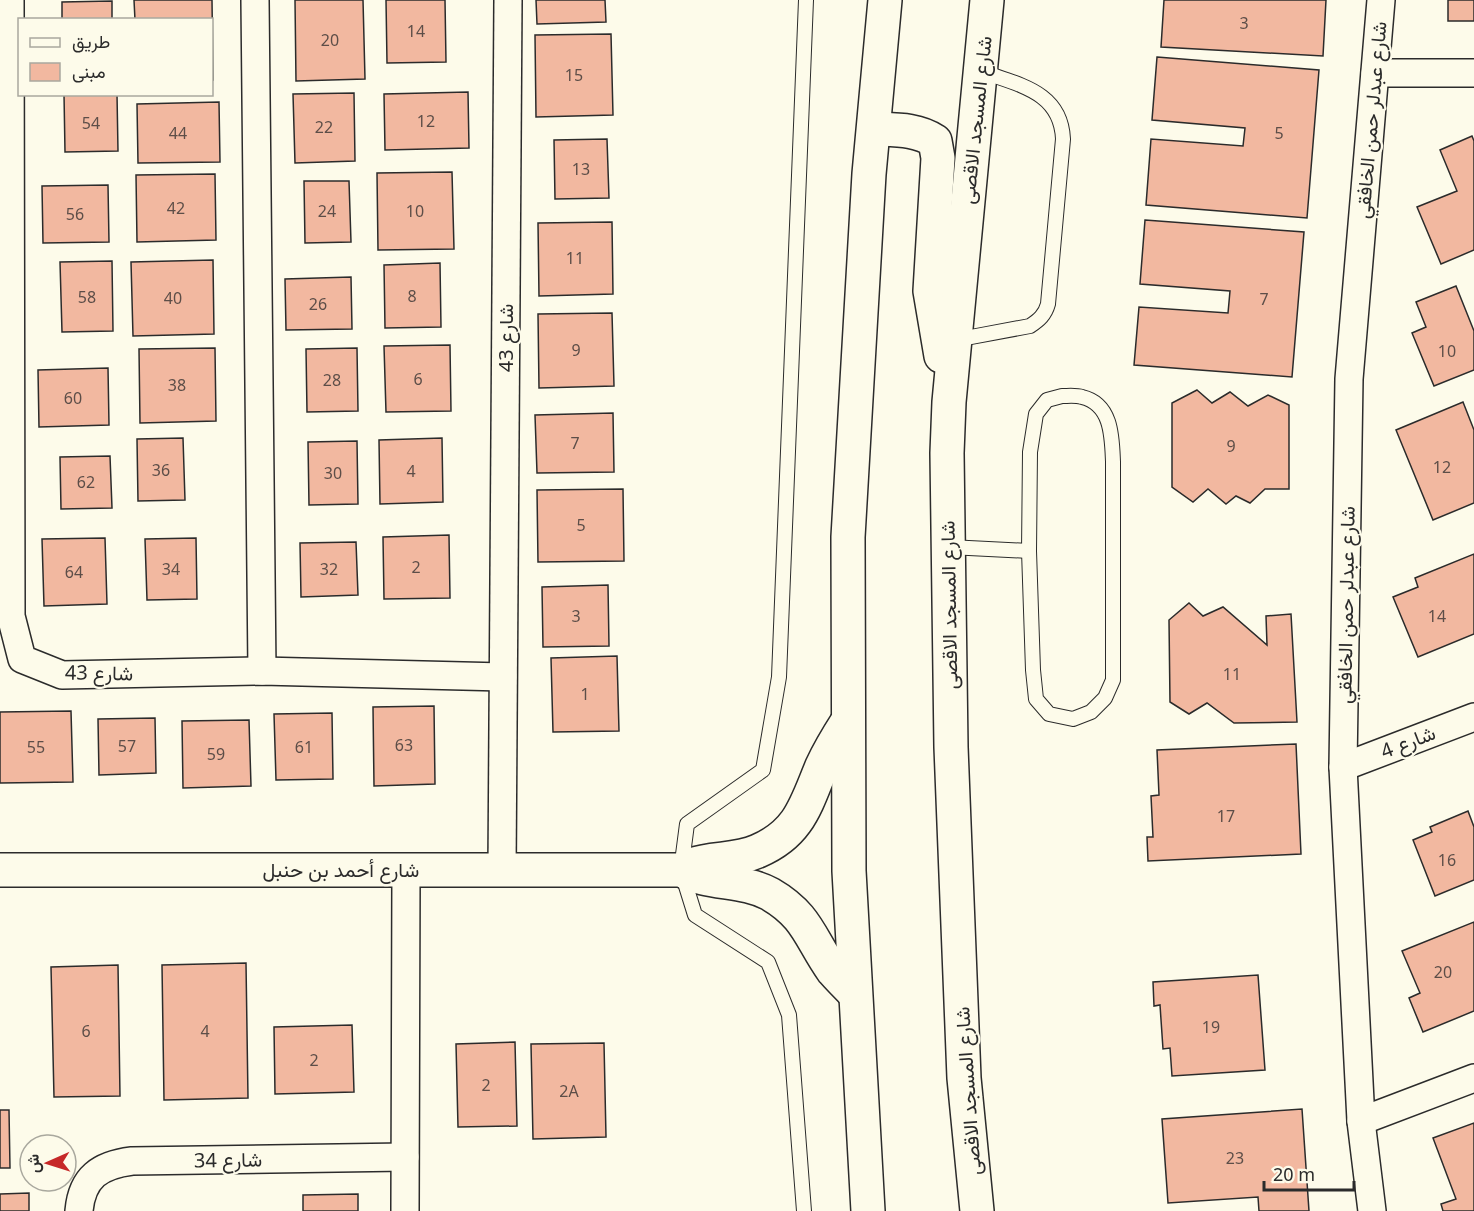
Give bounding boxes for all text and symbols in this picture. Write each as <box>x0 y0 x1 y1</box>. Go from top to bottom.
house number: 3 <box>1239 12 1249 34</box>
legend <box>18 18 213 96</box>
house number: 14 <box>407 20 425 42</box>
street label: شارع عبدلر حمن الخافقي <box>1348 20 1397 220</box>
text: طريق <box>72 29 110 53</box>
house number: 20 <box>321 29 339 51</box>
street label: شارع المسجد الاقصى <box>953 35 999 205</box>
text: مبنى <box>72 59 106 83</box>
house number: 15 <box>565 64 583 86</box>
house number: 12 <box>417 110 435 132</box>
house number: 54 <box>82 112 100 134</box>
house number: 22 <box>315 116 333 138</box>
house number: 44 <box>169 122 187 144</box>
house number: 5 <box>1274 122 1284 144</box>
house number: 13 <box>572 158 590 180</box>
house number: 42 <box>167 197 185 219</box>
house number: 24 <box>318 200 336 222</box>
house number: 10 <box>406 200 424 222</box>
house number: 56 <box>66 203 84 225</box>
house number: 11 <box>566 247 584 269</box>
house number: 8 <box>407 285 417 307</box>
house number: 58 <box>78 286 96 308</box>
house number: 40 <box>164 287 182 309</box>
house number: 7 <box>1259 288 1269 310</box>
house number: 26 <box>309 293 327 315</box>
street label: شارع 43 <box>492 304 520 372</box>
house number: 9 <box>571 339 581 361</box>
house number: 10 <box>1438 340 1456 362</box>
house number: 6 <box>413 368 423 390</box>
house number: 28 <box>323 369 341 391</box>
house number: 38 <box>168 374 186 396</box>
house number: 60 <box>64 387 82 409</box>
house number: 7 <box>570 432 580 454</box>
house number: 9 <box>1226 435 1236 457</box>
house number: 12 <box>1433 456 1451 478</box>
house number: 36 <box>152 459 170 481</box>
house number: 4 <box>406 460 416 482</box>
house number: 30 <box>324 462 342 484</box>
house number: 62 <box>77 471 95 493</box>
street label: شارع عبدلر حمن الخافقي <box>1330 506 1365 704</box>
house number: 5 <box>576 514 586 536</box>
street label: شارع المسجد الاقصى <box>934 520 964 690</box>
house number: 2 <box>411 556 421 578</box>
house number: 34 <box>162 558 180 580</box>
house number: 32 <box>320 558 338 580</box>
house number: 64 <box>65 561 83 583</box>
house number: 3 <box>571 605 581 627</box>
house number: 14 <box>1428 605 1446 627</box>
street label: شارع 43 <box>65 658 133 688</box>
house number: 11 <box>1223 663 1241 685</box>
house number: 1 <box>580 683 590 705</box>
street label: شارع 4 <box>1376 719 1440 765</box>
house number: 63 <box>395 734 413 756</box>
house number: 57 <box>118 735 136 757</box>
house number: 55 <box>27 736 45 758</box>
house number: 61 <box>295 736 313 758</box>
house number: 59 <box>207 743 225 765</box>
house number: 17 <box>1217 805 1235 827</box>
house number: 16 <box>1438 849 1456 871</box>
street label: شارع أحمد بن حنبل <box>263 856 419 884</box>
house number: 20 <box>1434 961 1452 983</box>
street label: شارع المسجد الاقصى <box>948 1006 988 1176</box>
house number: 19 <box>1202 1016 1220 1038</box>
house number: 6 <box>81 1020 91 1042</box>
house number: 4 <box>200 1020 210 1042</box>
house number: 2 <box>309 1049 319 1071</box>
house number: 2 <box>481 1074 491 1096</box>
house number: 2A <box>559 1080 579 1102</box>
north arrow <box>18 1133 78 1193</box>
street label: شارع 34 <box>194 1145 262 1175</box>
house number: 23 <box>1226 1147 1244 1169</box>
text: ش <box>22 1154 45 1174</box>
scale bar <box>1264 1154 1354 1192</box>
text: 20 m <box>1273 1162 1315 1186</box>

